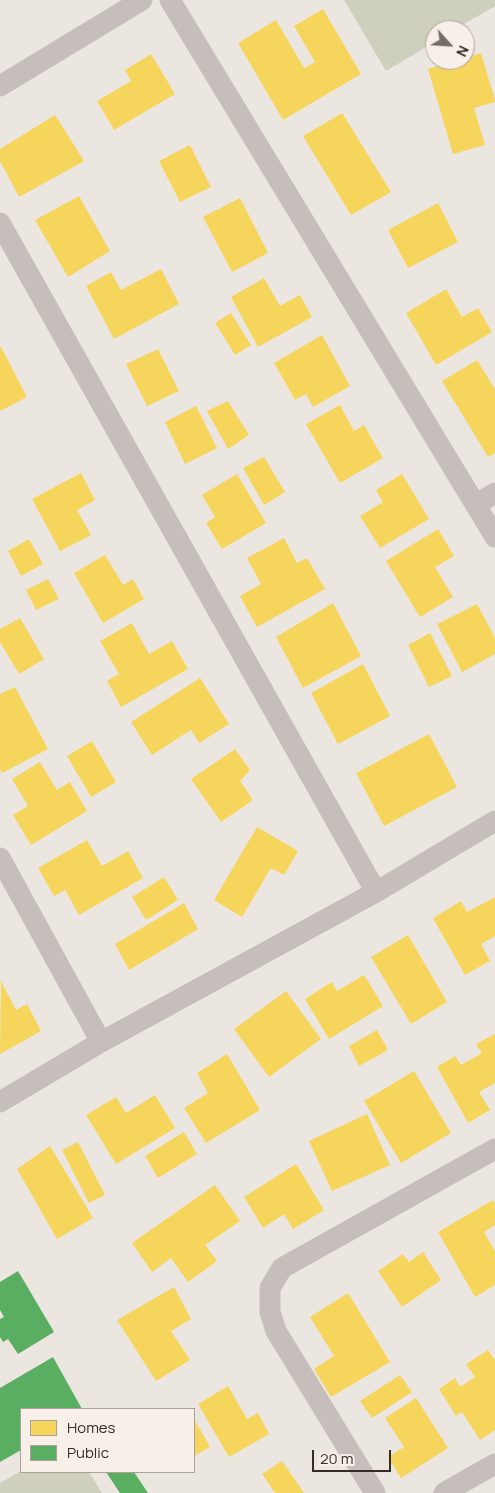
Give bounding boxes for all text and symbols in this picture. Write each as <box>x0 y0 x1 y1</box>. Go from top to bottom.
north arrow <box>425 20 475 70</box>
text: N <box>452 43 474 60</box>
legend <box>20 1408 195 1473</box>
text: Homes <box>67 1417 115 1438</box>
scale bar <box>315 1440 394 1472</box>
text: Public <box>67 1442 109 1463</box>
text: 20 m <box>320 1448 353 1469</box>

